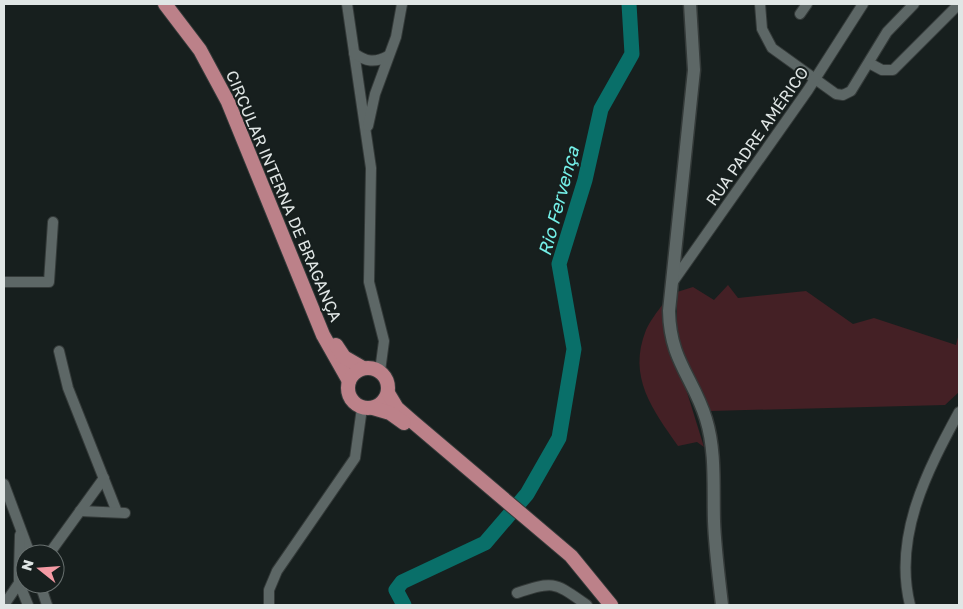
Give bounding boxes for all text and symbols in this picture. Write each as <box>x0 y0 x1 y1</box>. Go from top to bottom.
street label: RUA PADRE AMÉRICO <box>701 63 813 209</box>
street label: CIRCULAR INTERNA DE BRAGANÇA <box>222 67 346 325</box>
water label: Rio Fervença <box>533 143 583 258</box>
north arrow <box>15 544 65 594</box>
text: N <box>17 557 37 573</box>

